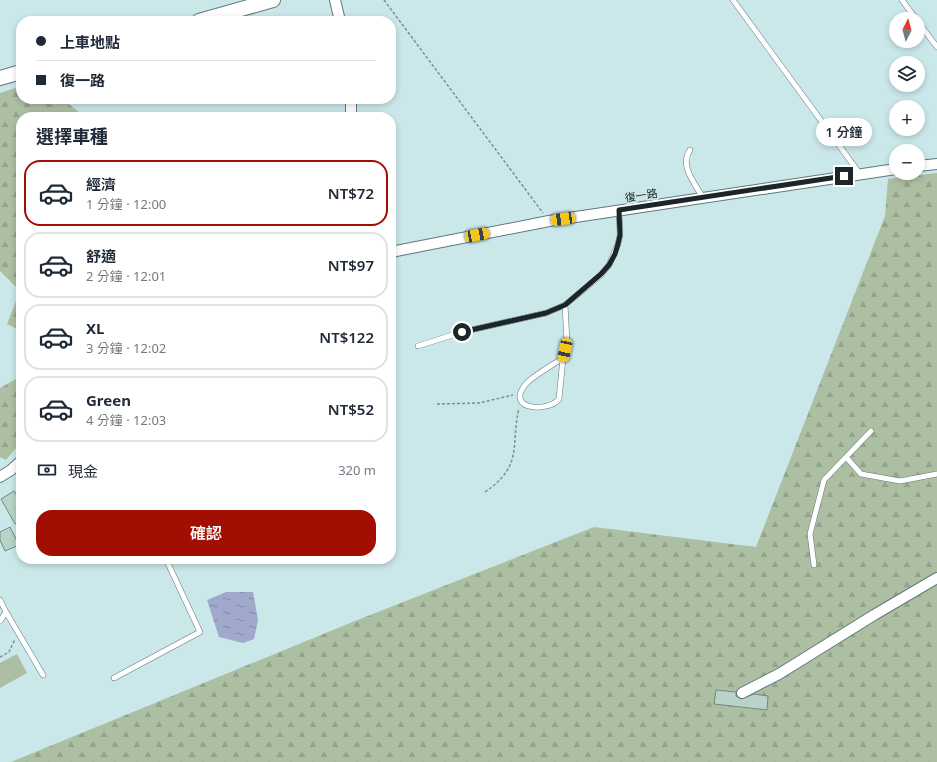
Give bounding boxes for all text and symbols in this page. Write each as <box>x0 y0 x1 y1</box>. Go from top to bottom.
north arrow <box>889 12 925 48</box>
map controls <box>889 12 925 180</box>
text: 上車地點 <box>60 32 120 52</box>
button: layers <box>889 56 925 92</box>
text: 復一路 <box>60 70 105 90</box>
button: + <box>889 100 925 136</box>
callout: 1 分鐘 <box>816 118 872 146</box>
text: 1 分鐘 <box>826 123 862 141</box>
text: 選擇車種 <box>36 124 108 148</box>
button: − <box>889 144 925 180</box>
route end <box>835 167 853 185</box>
text: 經濟 <box>86 174 116 194</box>
icon: car <box>38 175 74 211</box>
text: NT$72 <box>328 183 374 203</box>
street label: 復一路 <box>624 185 658 205</box>
text: 1 分鐘 · 12:00 <box>86 195 166 213</box>
car <box>550 211 576 227</box>
car <box>464 227 490 243</box>
text: 舒適 <box>86 246 116 266</box>
icon: car <box>38 247 74 283</box>
text: NT$97 <box>328 255 374 275</box>
text: 2 分鐘 · 12:01 <box>86 267 166 285</box>
text: XL <box>86 318 104 338</box>
icon: car <box>38 319 74 355</box>
route start <box>453 323 471 341</box>
text: NT$122 <box>319 327 374 347</box>
car <box>557 337 573 363</box>
text: 3 分鐘 · 12:02 <box>86 339 166 357</box>
text: Green <box>86 390 131 410</box>
icon: car <box>38 391 74 427</box>
text: NT$52 <box>328 399 374 419</box>
text: 4 分鐘 · 12:03 <box>86 411 166 429</box>
icon: cash <box>36 459 58 481</box>
text: 現金 <box>68 461 98 481</box>
text: 320 m <box>338 461 376 479</box>
button: 確認 <box>36 510 376 556</box>

